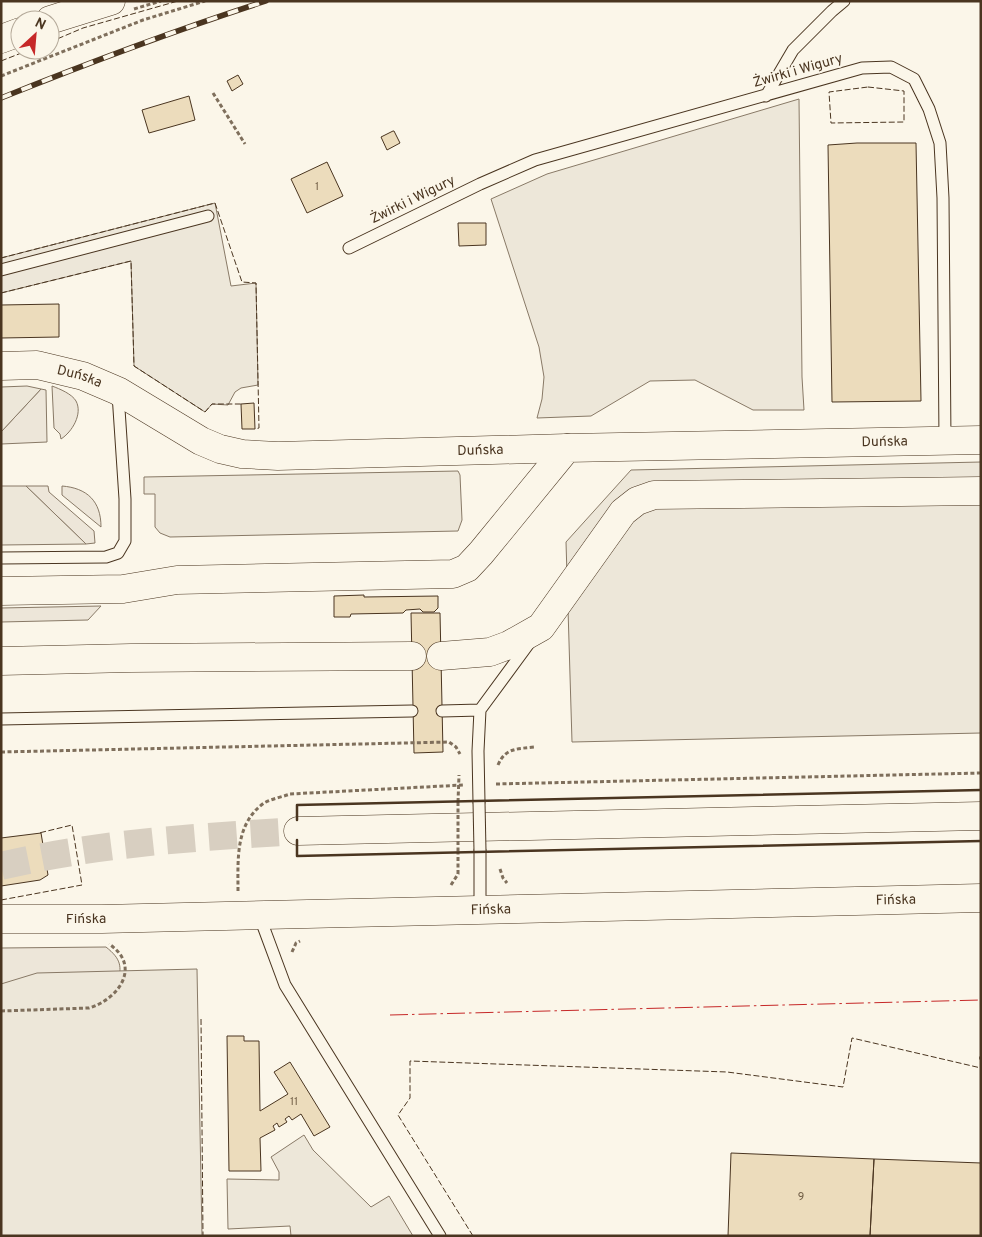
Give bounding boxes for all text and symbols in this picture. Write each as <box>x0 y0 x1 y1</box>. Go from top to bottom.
north arrow <box>10 10 60 60</box>
text: N <box>32 15 48 35</box>
street label: Żwirki i Wigury <box>751 49 845 92</box>
street label: Żwirki i Wigury <box>367 171 458 228</box>
house number: 1 <box>315 180 319 194</box>
street label: Duńska <box>55 362 105 392</box>
street label: Duńska <box>861 433 908 451</box>
street label: Duńska <box>457 441 504 460</box>
street label: Fińska <box>875 891 916 909</box>
street label: Fińska <box>471 901 511 919</box>
street label: Fińska <box>66 910 106 928</box>
house number: 11 <box>290 1095 298 1109</box>
house number: 9 <box>798 1190 804 1204</box>

